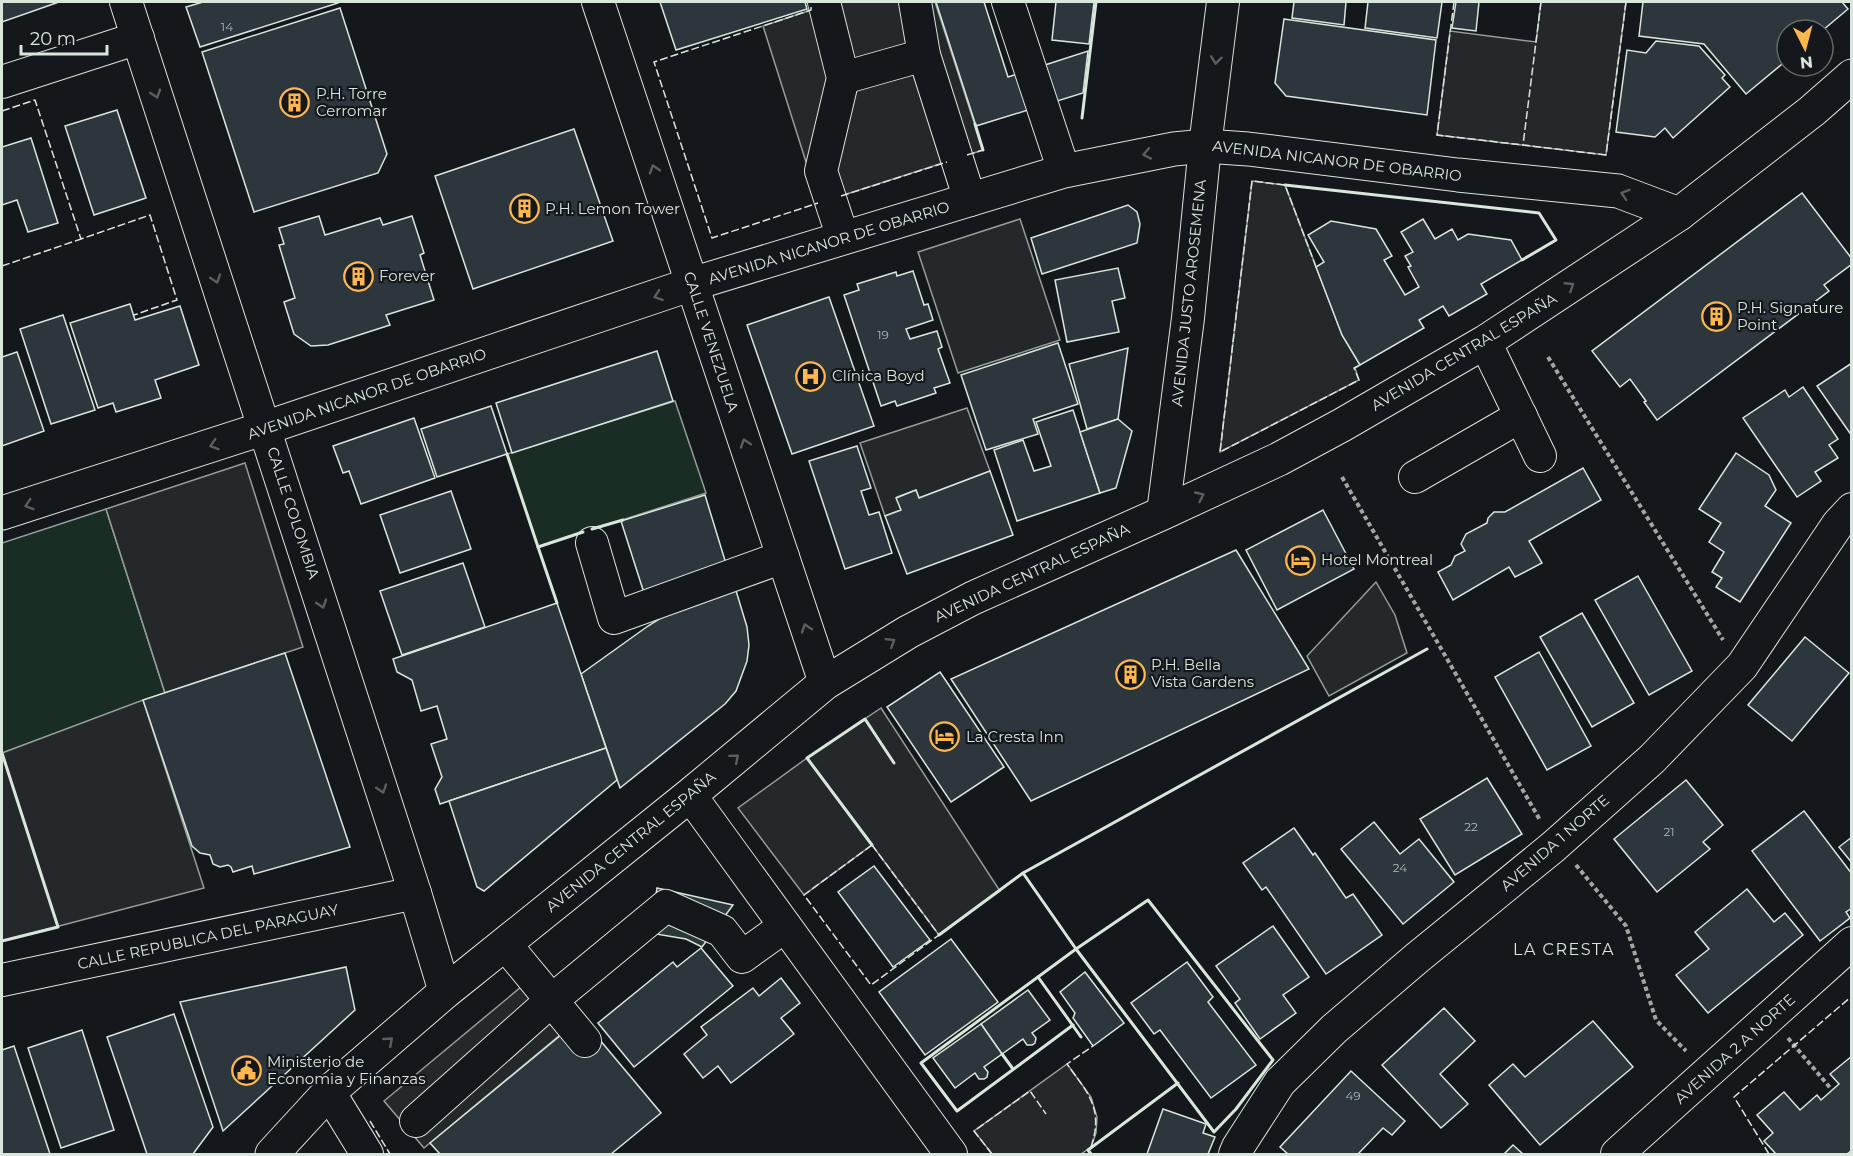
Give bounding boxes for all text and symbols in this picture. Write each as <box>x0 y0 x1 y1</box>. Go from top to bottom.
scale bar <box>21 18 106 56</box>
north arrow <box>1775 18 1835 78</box>
house number: 14 <box>221 19 233 34</box>
text: 20 m <box>30 28 76 50</box>
text: N <box>1799 52 1814 73</box>
one-way arrow <box>1210 55 1223 64</box>
place label: P.H. Torre Cerromar <box>316 84 387 120</box>
building icon: P.H. Torre Cerromar <box>279 87 311 119</box>
one-way arrow <box>149 88 161 98</box>
street label: AVENIDA NICANOR DE OBARRIO <box>1211 136 1463 185</box>
one-way arrow <box>1143 147 1153 160</box>
one-way arrow <box>648 164 661 175</box>
street label: AVENIDA JUSTO AROSEMENA <box>1167 178 1210 407</box>
one-way arrow <box>1620 189 1630 201</box>
building icon: P.H. Lemon Tower <box>508 193 540 225</box>
street label: AVENIDA NICANOR DE OBARRIO <box>706 197 952 288</box>
place label: P.H. Lemon Tower <box>545 199 680 218</box>
building icon: Forever <box>342 260 374 292</box>
place label: Forever <box>379 266 435 285</box>
street label: CALLE VENEZUELA <box>680 269 743 415</box>
one-way arrow <box>209 273 222 284</box>
one-way arrow <box>1564 282 1575 293</box>
one-way arrow <box>653 288 664 301</box>
street label: AVENIDA CENTRAL ESPAÑA <box>1368 288 1560 415</box>
place label: P.H. Signature Point <box>1737 298 1843 334</box>
building icon: P.H. Signature Point <box>1700 301 1732 333</box>
house number: 19 <box>877 327 889 342</box>
street label: AVENIDA NICANOR DE OBARRIO <box>245 344 489 443</box>
hospital icon: Clínica Boyd <box>795 360 827 392</box>
place label: Clínica Boyd <box>832 366 925 385</box>
one-way arrow <box>209 437 220 450</box>
one-way arrow <box>739 438 752 449</box>
street label: CALLE COLOMBIA <box>263 444 324 581</box>
one-way arrow <box>1194 491 1205 503</box>
one-way arrow <box>24 497 35 510</box>
street label: AVENIDA CENTRAL ESPAÑA <box>931 519 1133 626</box>
hotel icon: Hotel Montreal <box>1284 544 1316 576</box>
place label: Hotel Montreal <box>1321 550 1433 569</box>
one-way arrow <box>315 598 327 609</box>
one-way arrow <box>801 623 814 634</box>
one-way arrow <box>885 637 895 649</box>
place label: P.H. Bella Vista Gardens <box>1151 655 1254 691</box>
building icon: P.H. Bella Vista Gardens <box>1114 658 1146 690</box>
hotel icon: La Cresta Inn <box>929 721 961 753</box>
place label: La Cresta Inn <box>966 727 1064 746</box>
one-way arrow <box>728 754 739 765</box>
street label: AVENIDA CENTRAL ESPAÑA <box>542 767 720 916</box>
one-way arrow <box>375 783 387 794</box>
street label: AVENIDA 1 NORTE <box>1497 790 1613 895</box>
house number: 22 <box>1464 819 1478 834</box>
house number: 21 <box>1663 824 1675 839</box>
house number: 24 <box>1393 860 1407 875</box>
street label: CALLE REPUBLICA DEL PARAGUAY <box>76 899 341 973</box>
district label: LA CRESTA <box>1513 940 1615 959</box>
street label: AVENIDA 2 A NORTE <box>1671 990 1799 1108</box>
one-way arrow <box>382 1037 392 1048</box>
place label: Ministerio de Economia y Finanzas <box>267 1052 425 1088</box>
public building icon: Ministerio de Economia y Finanzas <box>230 1055 262 1087</box>
house number: 49 <box>1345 1088 1361 1103</box>

